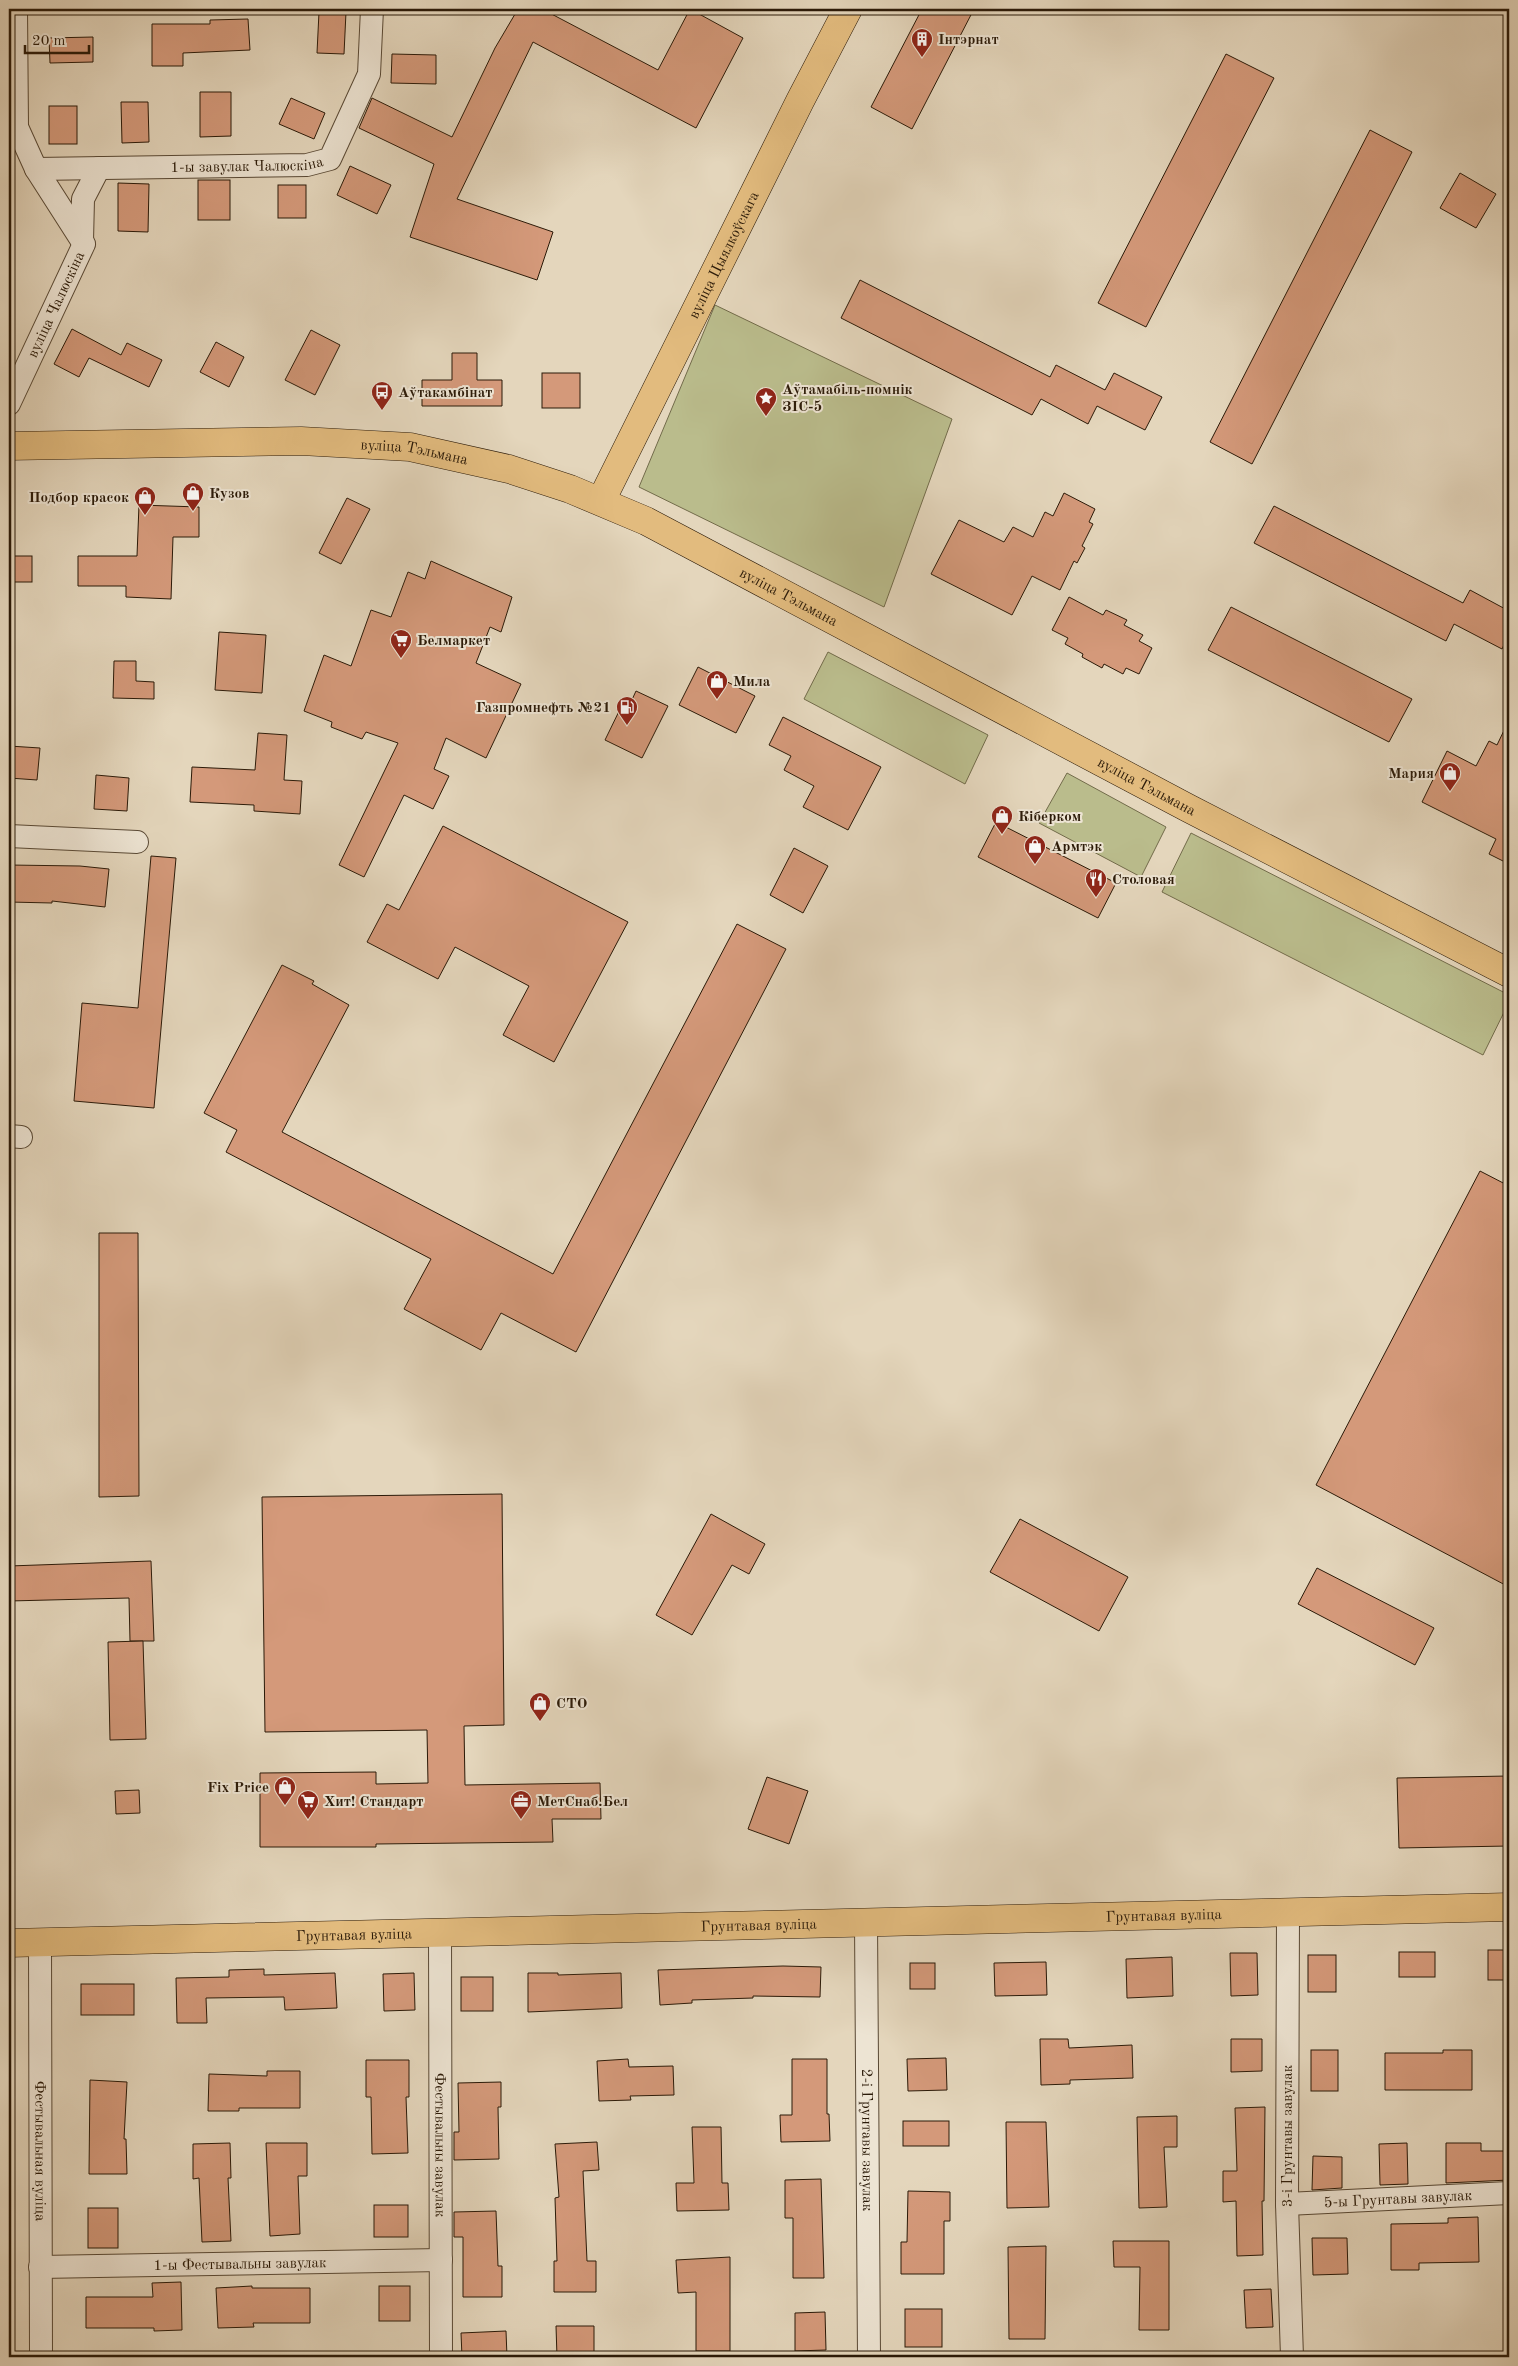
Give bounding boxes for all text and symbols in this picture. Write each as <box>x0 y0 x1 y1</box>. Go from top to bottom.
scale bar <box>25 22 89 54</box>
building icon: Інтэрнат <box>910 27 934 58</box>
place label: Інтэрнат <box>938 33 999 48</box>
text: 20 m <box>32 34 66 49</box>
street label: 1-ы завулак Чалюскіна <box>170 155 326 176</box>
street label: вуліца Цыялкоўскага <box>687 189 763 321</box>
street label: вуліца Чалюскіна <box>26 249 89 361</box>
bus stop icon: Аўтакамбінат <box>370 380 394 411</box>
place label: Аўтамабіль-помнік ЗІС-5 <box>782 383 913 415</box>
place label: Аўтакамбінат <box>398 386 493 401</box>
place icon: Аўтамабіль-помнік ЗІС-5 <box>754 386 778 417</box>
street label: вуліца Тэльмана <box>360 438 470 469</box>
shop icon: Кузов <box>181 481 205 512</box>
shop icon: Подбор красок <box>133 485 157 516</box>
place label: Кузов <box>209 487 249 502</box>
place label: Подбор красок <box>28 491 129 506</box>
street label: вуліца Тэльмана <box>737 566 840 630</box>
supermarket icon: Белмаркет <box>389 628 413 659</box>
place label: Белмаркет <box>417 634 490 649</box>
shop icon: Мила <box>705 669 729 700</box>
place label: Мила <box>733 675 771 690</box>
fuel station icon: Газпромнефть №21 <box>615 695 639 726</box>
place label: Газпромнефть №21 <box>476 701 611 716</box>
street label: вуліца Тэльмана <box>1095 755 1198 820</box>
shop icon: Мария <box>1438 761 1462 792</box>
place label: Мария <box>1388 767 1434 782</box>
shop icon: Кіберком <box>990 804 1014 835</box>
place label: Кіберком <box>1018 810 1082 825</box>
shop icon: Армтэк <box>1023 834 1047 865</box>
place label: Армтэк <box>1051 840 1102 855</box>
restaurant icon: Столовая <box>1084 867 1108 898</box>
place label: Столовая <box>1112 873 1175 888</box>
shop icon: СТО <box>528 1691 552 1722</box>
place label: СТО <box>556 1697 587 1712</box>
shop icon: Fix Price <box>273 1775 297 1806</box>
place label: Fix Price <box>207 1781 269 1796</box>
supermarket icon: Хит! Стандарт <box>296 1789 320 1820</box>
office icon: МетСнаб.Бел <box>509 1789 533 1820</box>
place label: Хит! Стандарт <box>324 1795 424 1810</box>
place label: МетСнаб.Бел <box>537 1795 628 1810</box>
street label: Грунтавая вуліца <box>1105 1908 1223 1926</box>
street label: Грунтавая вуліца <box>701 1918 818 1935</box>
street label: Грунтавая вуліца <box>296 1927 413 1945</box>
street label: 3-і Грунтавы завулак <box>1281 2064 1296 2207</box>
street label: 2-і Грунтавы завулак <box>858 2069 874 2212</box>
street label: Фестывальны завулак <box>431 2073 447 2218</box>
street label: Фестывальная вуліца <box>31 2081 47 2222</box>
street label: 5-ы Грунтавы завулак <box>1323 2189 1473 2211</box>
street label: 1-ы Фестывальны завулак <box>153 2256 327 2274</box>

